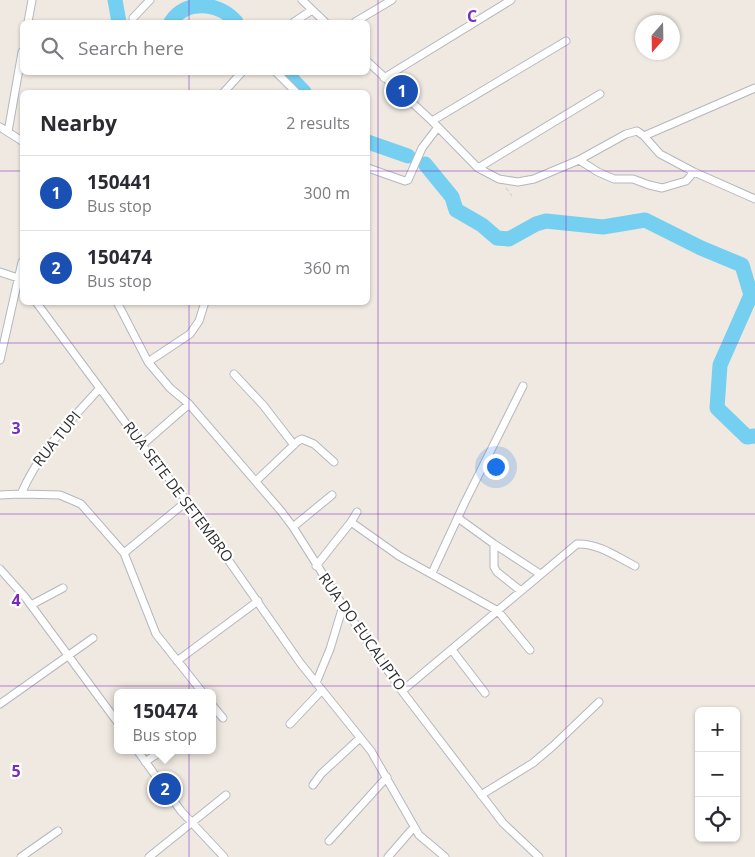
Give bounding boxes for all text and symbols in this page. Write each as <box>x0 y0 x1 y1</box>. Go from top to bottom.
text: C <box>467 5 477 27</box>
north arrow <box>635 15 680 60</box>
search box <box>20 20 370 75</box>
icon: search <box>38 34 66 62</box>
text: Search here <box>78 35 184 61</box>
pin: 1 <box>386 72 418 110</box>
text: Nearby <box>40 109 117 137</box>
text: 2 results <box>286 112 350 134</box>
text: 150441 <box>87 169 152 195</box>
text: 1 <box>51 182 61 204</box>
text: 300 m <box>304 182 350 204</box>
text: Bus stop <box>87 195 152 217</box>
text: 150474 <box>87 244 152 270</box>
text: 2 <box>51 257 61 279</box>
text: 360 m <box>304 257 350 279</box>
text: Bus stop <box>87 270 152 292</box>
street label: RUA TUPI <box>28 406 85 470</box>
text: 3 <box>11 417 21 439</box>
street label: RUA SETE DE SETEMBRO <box>119 417 238 566</box>
your location <box>483 454 509 480</box>
street label: RUA DO EUCALIPTO <box>315 569 411 694</box>
text: 4 <box>11 589 21 611</box>
popup <box>114 689 216 754</box>
text: 150474 <box>132 698 198 724</box>
map controls <box>695 707 740 842</box>
button: + <box>695 707 740 752</box>
text: Bus stop <box>132 724 197 746</box>
button: − <box>695 752 740 797</box>
text: 5 <box>11 760 21 782</box>
pin: 2 <box>149 770 181 808</box>
button: locate <box>695 797 740 842</box>

